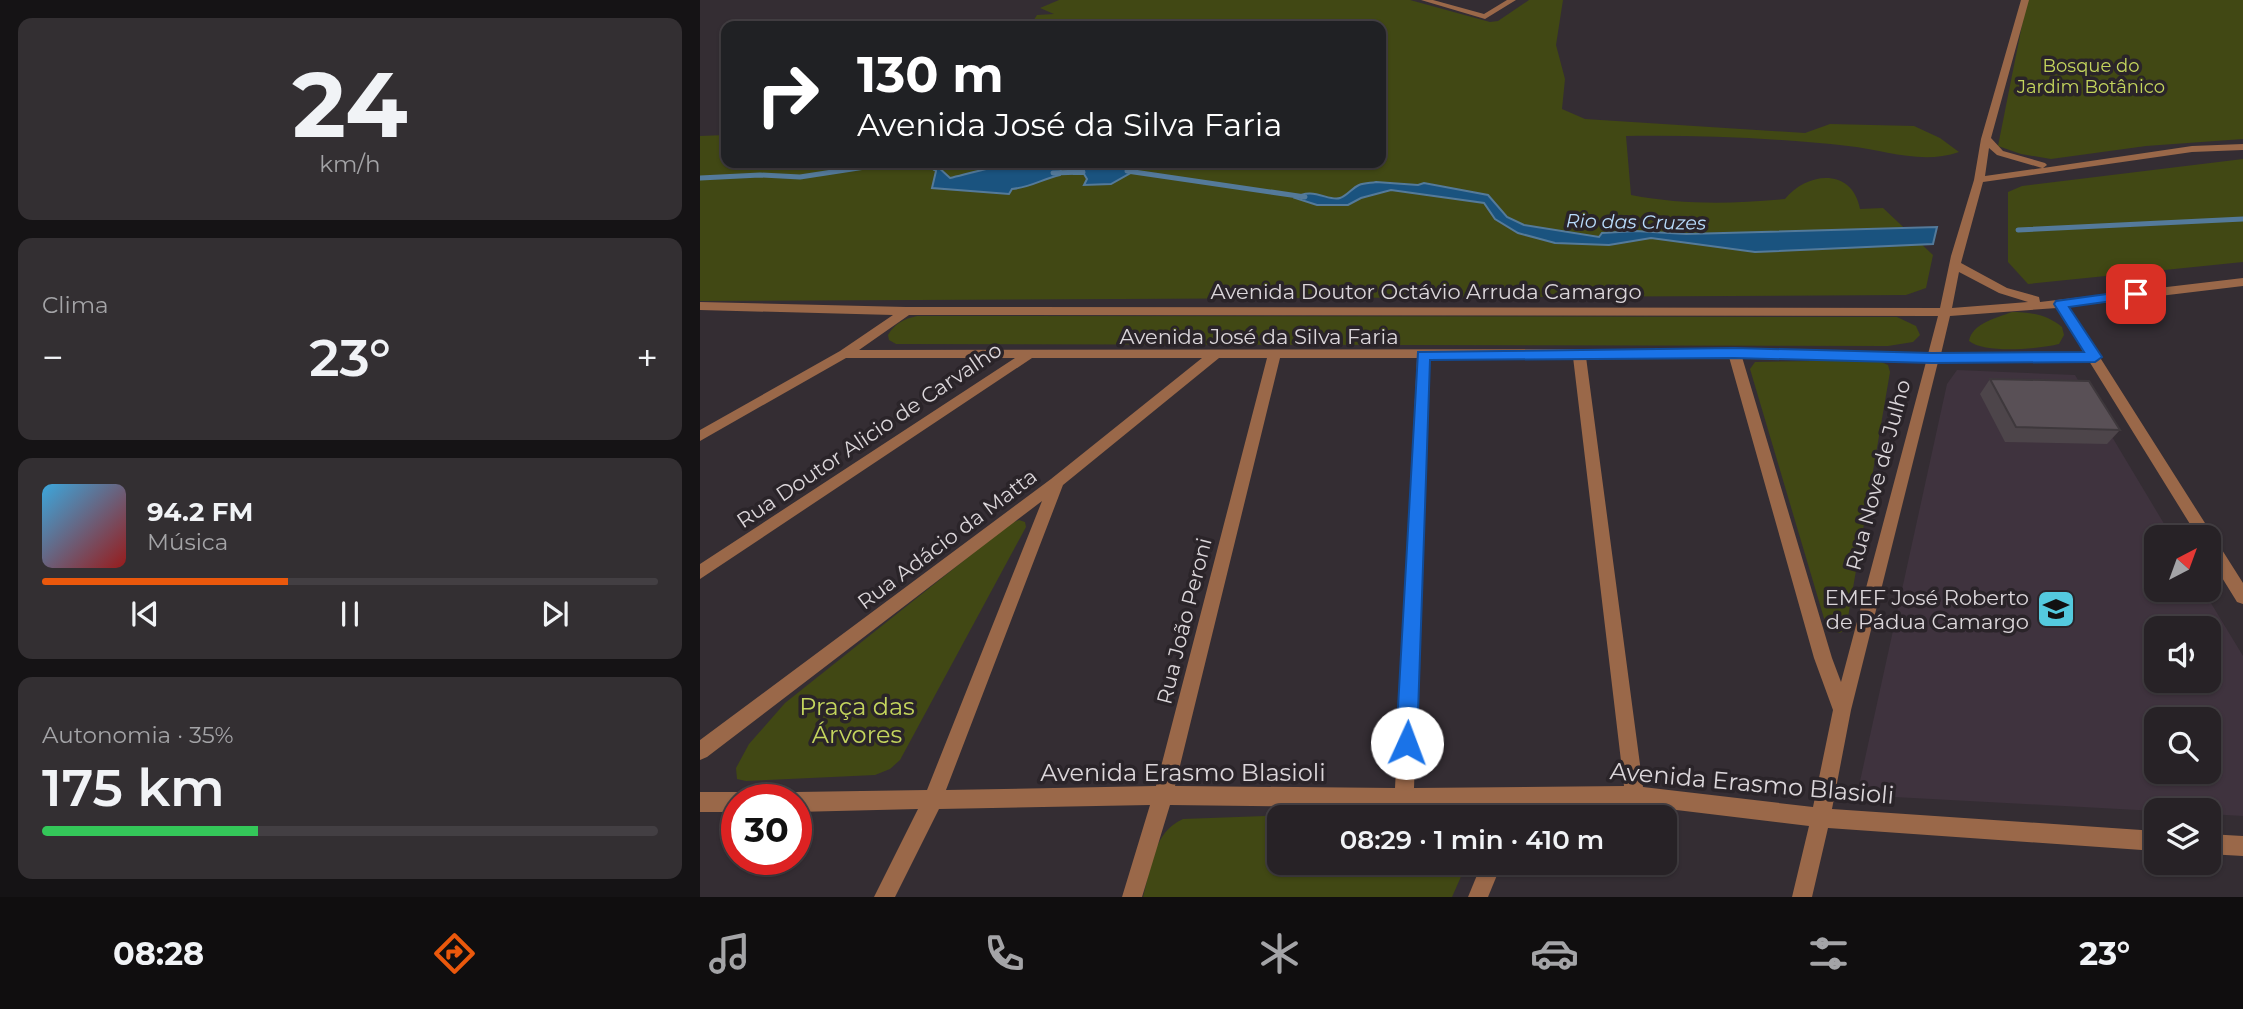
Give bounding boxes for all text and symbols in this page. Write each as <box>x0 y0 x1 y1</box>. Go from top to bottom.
text: 130 m <box>857 45 1004 104</box>
text: 24 <box>292 49 408 160</box>
icon: right <box>742 49 833 140</box>
park label: Bosque do Jardim Botânico <box>2016 55 2165 98</box>
text: Avenida José da Silva Faria <box>857 105 1282 144</box>
text: km/h <box>319 150 381 178</box>
water label: Rio das Cruzes <box>1566 209 1706 235</box>
pin <box>2106 264 2166 324</box>
icon: arrive <box>2117 275 2155 313</box>
street label: Avenida Doutor Octávio Arruda Camargo <box>1210 279 1642 304</box>
text: Clima <box>42 291 109 319</box>
street label: Avenida José da Silva Faria <box>1119 324 1399 349</box>
text: 23° <box>309 326 391 389</box>
text: − <box>42 334 64 381</box>
text: + <box>636 334 658 381</box>
street label: Rua Doutor Alicio de Carvalho <box>732 337 1006 533</box>
street label: Rua Nove de Julho <box>1841 377 1915 573</box>
street label: Rua Adácio da Matta <box>852 463 1042 615</box>
text: 94.2 FM <box>147 496 253 528</box>
north arrow <box>2144 525 2221 602</box>
map controls <box>2144 525 2221 875</box>
text: Música <box>147 528 228 556</box>
street label: Rua João Peroni <box>1151 535 1217 707</box>
place label: EMEF José Roberto de Pádua Camargo <box>1825 585 2029 634</box>
school or university icon: EMEF José Roberto de Pádua Camargo <box>2035 588 2077 630</box>
icon: previous <box>126 595 164 633</box>
icon: pause <box>331 595 369 633</box>
icon: next <box>536 595 574 633</box>
button: sound <box>2144 616 2221 693</box>
park label: Praça das Árvores <box>799 692 915 749</box>
position arrow <box>1370 706 1444 780</box>
button: search <box>2144 707 2221 784</box>
text: Autonomia · 35% <box>42 721 234 749</box>
text: 175 km <box>42 756 225 819</box>
street label: Avenida Erasmo Blasioli <box>1609 756 1895 810</box>
street label: Avenida Erasmo Blasioli <box>1040 758 1326 787</box>
speed limit sign: 30 <box>721 784 812 875</box>
button: layers <box>2144 798 2221 875</box>
text: 08:29 · 1 min · 410 m <box>1340 824 1604 856</box>
icon: directions <box>430 929 479 978</box>
icon: music <box>705 929 754 978</box>
icon: phone <box>980 929 1029 978</box>
icon: climate <box>1255 929 1304 978</box>
icon: car <box>1530 929 1579 978</box>
icon: filters <box>1804 929 1853 978</box>
text: 08:28 <box>113 934 204 973</box>
text: 23° <box>2079 934 2130 973</box>

